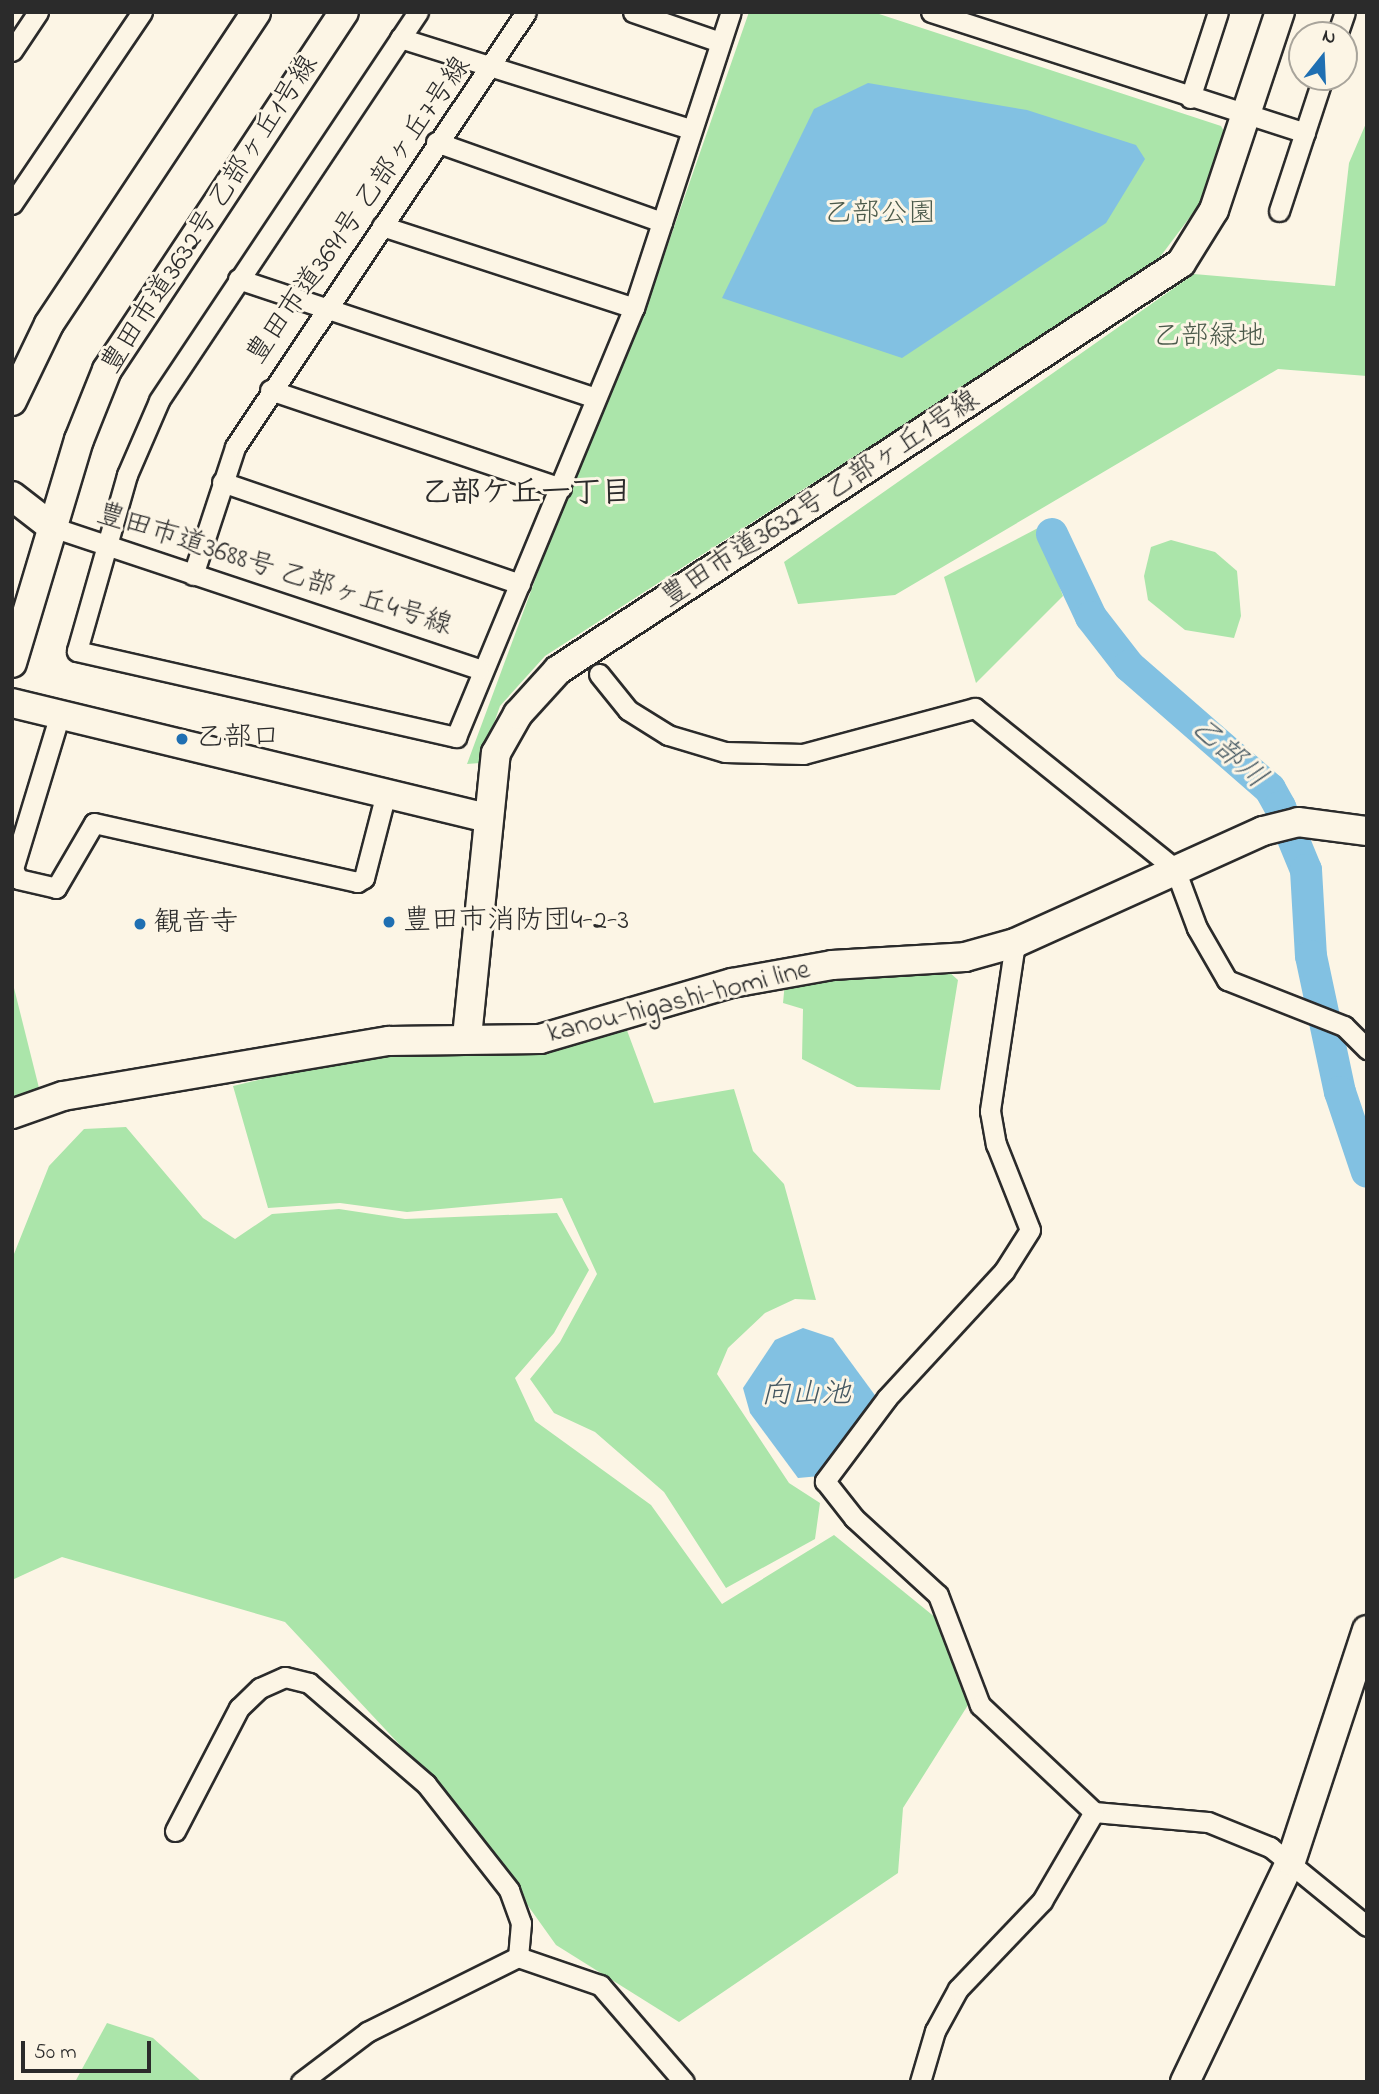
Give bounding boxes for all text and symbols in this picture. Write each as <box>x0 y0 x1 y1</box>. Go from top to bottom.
north arrow <box>1288 21 1358 91</box>
text: N <box>1319 23 1339 52</box>
street label: 豊田市道3632号 乙部ヶ丘1号線 <box>95 49 327 381</box>
street label: 豊田市道3691号 乙部ヶ丘7号線 <box>241 51 479 371</box>
park label: 乙部公園 <box>824 198 936 232</box>
park label: 乙部緑地 <box>1153 321 1265 355</box>
street label: 豊田市道3632号 乙部ヶ丘1号線 <box>655 384 987 616</box>
district label: 乙部ケ丘一丁目 <box>421 476 631 512</box>
street label: 豊田市道3688号 乙部ヶ丘4号線 <box>92 498 456 644</box>
water label: 乙部川 <box>1183 711 1273 797</box>
place label: 乙部口 <box>196 722 280 756</box>
marker: 乙部口 <box>174 731 190 747</box>
place label: 豊田市消防団4-2-3 <box>403 905 629 939</box>
place label: 観音寺 <box>154 907 238 941</box>
marker: 豊田市消防団4-2-3 <box>381 914 397 930</box>
marker: 観音寺 <box>132 916 148 932</box>
street label: kanou-higashi-homi line <box>544 954 814 1052</box>
water label: 向山池 <box>761 1377 851 1413</box>
scale bar <box>24 2028 154 2072</box>
text: 50 m <box>34 2038 77 2068</box>

